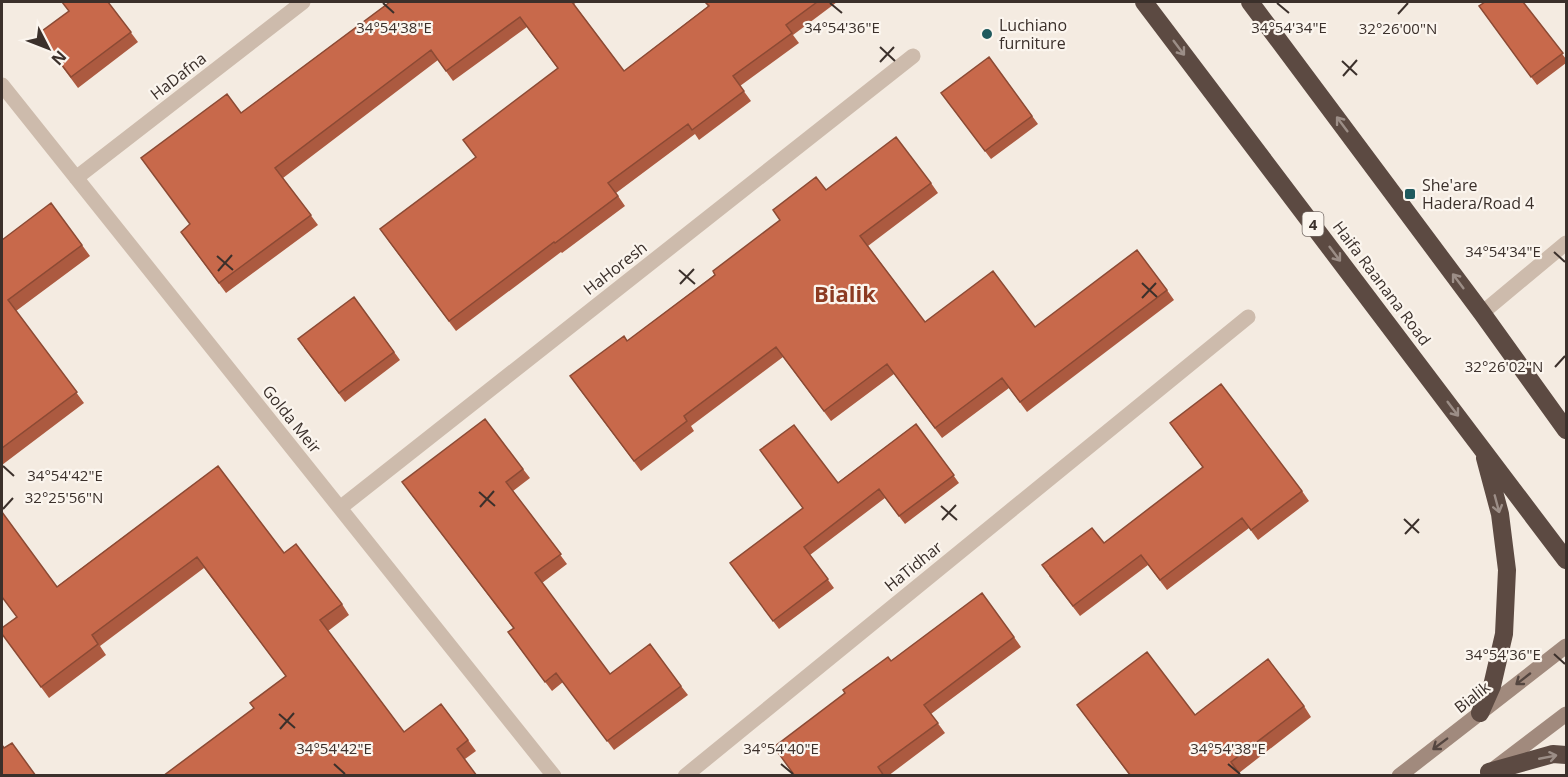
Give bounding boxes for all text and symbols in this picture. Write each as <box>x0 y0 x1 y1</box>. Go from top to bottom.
place label: Luchiano furniture <box>999 14 1067 54</box>
text: 34°54'38"E <box>356 17 432 37</box>
text: 34°54'36"E <box>804 17 880 37</box>
text: 34°54'34"E <box>1251 17 1327 37</box>
north arrow <box>18 18 78 78</box>
text: 32°26'00"N <box>1359 18 1437 38</box>
marker: Luchiano furniture <box>980 27 994 41</box>
one-way arrow <box>1173 40 1186 56</box>
text: N <box>47 46 72 70</box>
street label: HaDafna <box>146 47 210 105</box>
one-way arrow <box>1336 117 1348 133</box>
place label: She'are Hadera/Road 4 <box>1422 174 1534 214</box>
marker: She'are Hadera/Road 4 <box>1403 187 1417 201</box>
road number: 4 <box>1302 212 1324 236</box>
street label: Haifa Raanana Road <box>1328 216 1436 350</box>
street label: HaHoresh <box>579 236 651 300</box>
text: 34°54'34"E <box>1465 241 1541 261</box>
one-way arrow <box>1329 245 1341 261</box>
one-way arrow <box>1452 273 1465 289</box>
district label: Bialik <box>814 278 876 308</box>
text: 32°26'02"N <box>1465 356 1543 376</box>
street label: Golda Meir <box>258 380 327 458</box>
one-way arrow <box>1446 401 1459 417</box>
text: 34°54'42"E <box>27 465 103 485</box>
text: 32°25'56"N <box>25 487 103 507</box>
one-way arrow <box>1492 494 1503 513</box>
street label: HaTidhar <box>879 536 947 596</box>
text: 34°54'36"E <box>1465 644 1541 664</box>
one-way arrow <box>1516 673 1532 686</box>
street label: Bialik <box>1450 676 1495 718</box>
text: 34°54'42"E <box>296 738 372 758</box>
text: 34°54'40"E <box>743 738 819 758</box>
text: 34°54'38"E <box>1190 738 1266 758</box>
one-way arrow <box>1432 738 1448 751</box>
one-way arrow <box>1538 751 1557 762</box>

